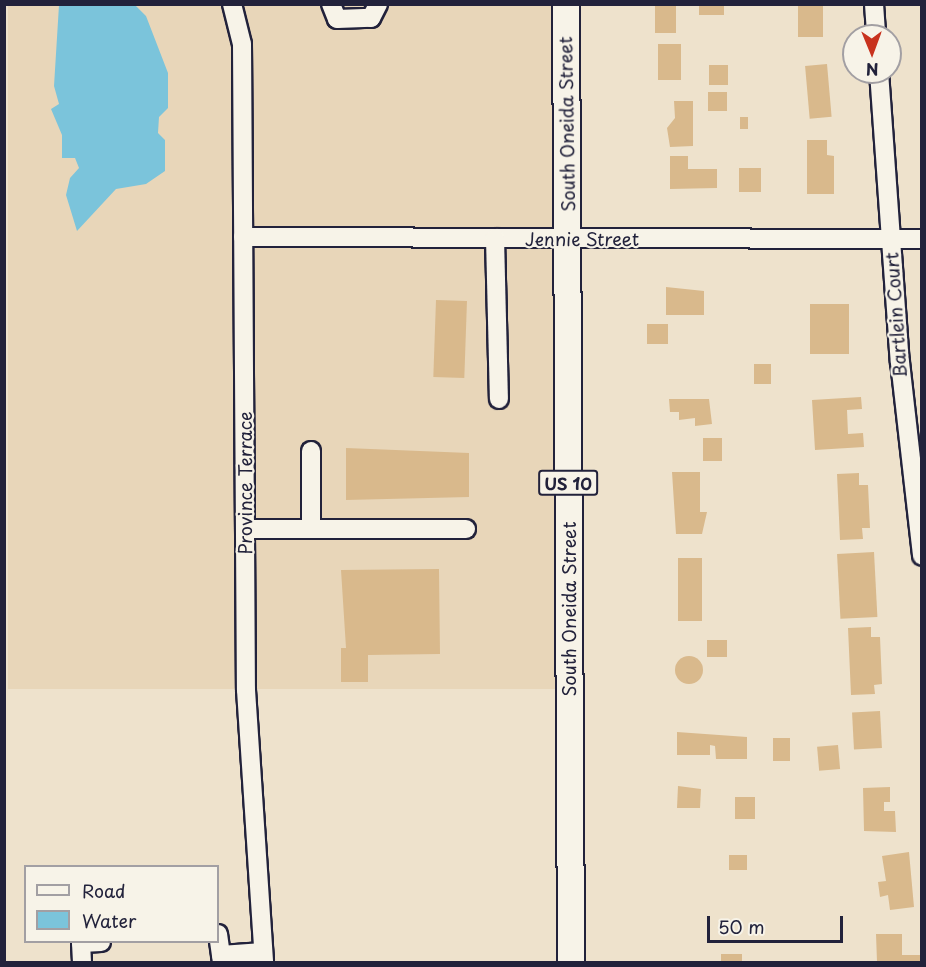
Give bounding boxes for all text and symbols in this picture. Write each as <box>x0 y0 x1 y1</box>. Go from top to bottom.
north arrow <box>842 24 902 84</box>
street label: South Oneida Street <box>555 36 579 212</box>
text: N <box>866 58 879 82</box>
street label: Jennie Street <box>524 228 640 250</box>
street label: Bartlein Court <box>881 251 911 379</box>
street label: Province Terrace <box>234 411 256 555</box>
road number: US 10 <box>538 470 598 496</box>
street label: South Oneida Street <box>558 521 580 697</box>
legend <box>24 865 219 943</box>
text: Road <box>82 877 126 904</box>
scale bar <box>710 904 846 942</box>
text: Water <box>82 907 136 934</box>
text: 50 m <box>718 913 765 940</box>

